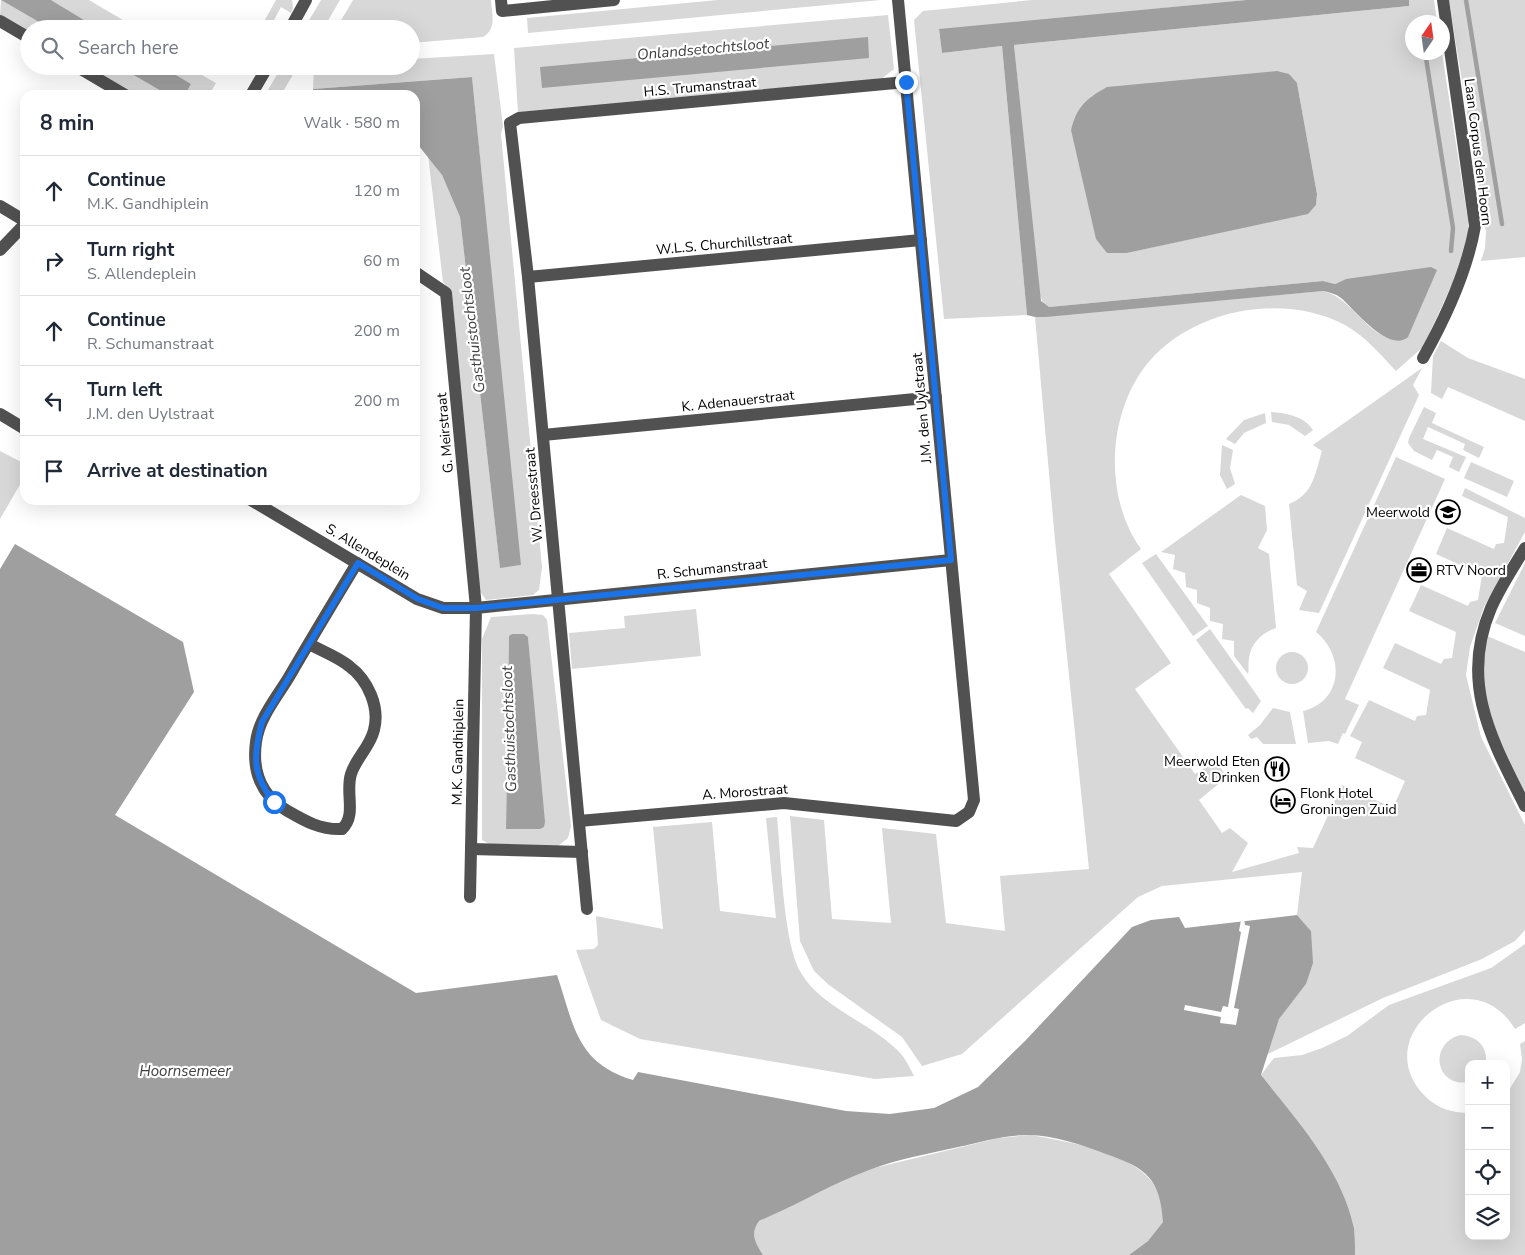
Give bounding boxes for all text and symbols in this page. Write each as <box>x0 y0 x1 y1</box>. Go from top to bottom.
north arrow <box>1405 15 1450 60</box>
search box <box>20 20 420 75</box>
water label: Onlandsetochtsloot <box>636 33 771 65</box>
icon: search <box>38 34 66 62</box>
text: Search here <box>78 35 179 61</box>
route end <box>895 71 918 94</box>
street label: H.S. Trumanstraat <box>643 73 757 101</box>
street label: Laan Corpus den Hoorn <box>1460 77 1496 227</box>
text: 8 min <box>40 109 94 137</box>
text: Walk · 580 m <box>304 112 400 134</box>
text: Continue <box>87 167 166 193</box>
icon: ahead <box>40 177 68 205</box>
text: 120 m <box>353 180 400 202</box>
text: M.K. Gandhiplein <box>87 193 209 215</box>
street label: W.L.S. Churchillstraat <box>655 229 793 259</box>
text: Turn right <box>87 237 174 263</box>
icon: right <box>40 247 68 275</box>
text: 60 m <box>363 250 400 272</box>
text: S. Allendeplein <box>87 263 196 285</box>
water label: Gasthuistochtsloot <box>454 265 490 394</box>
text: Continue <box>87 307 166 333</box>
icon: ahead <box>40 317 68 345</box>
text: 200 m <box>353 320 400 342</box>
text: R. Schumanstraat <box>87 333 214 355</box>
street label: J.M. den Uylstraat <box>908 352 936 465</box>
text: Turn left <box>87 377 162 403</box>
street label: K. Adenauerstraat <box>681 386 795 416</box>
icon: left <box>40 387 68 415</box>
text: 200 m <box>353 390 400 412</box>
street label: G. Meirstraat <box>432 392 458 474</box>
text: J.M. den Uylstraat <box>87 403 214 425</box>
street label: W. Dreesstraat <box>520 447 548 543</box>
icon: arrive <box>40 457 68 485</box>
text: Arrive at destination <box>87 458 268 484</box>
school or university icon: Meerwold <box>1435 499 1461 525</box>
place label: Meerwold <box>1366 503 1430 522</box>
street label: S. Allendeplein <box>322 519 414 585</box>
street label: R. Schumanstraat <box>656 554 768 584</box>
office icon: RTV Noord <box>1406 557 1432 583</box>
place label: RTV Noord <box>1436 561 1506 580</box>
water label: Gasthuistochtsloot <box>497 665 521 793</box>
street label: M.K. Gandhiplein <box>448 699 468 805</box>
place label: Meerwold Eten & Drinken <box>1164 752 1260 787</box>
restaurant icon: Meerwold Eten & Drinken <box>1264 756 1290 782</box>
street label: A. Morostraat <box>701 780 789 804</box>
place label: Flonk Hotel Groningen Zuid <box>1300 784 1397 819</box>
hotel icon: Flonk Hotel Groningen Zuid <box>1270 788 1296 814</box>
route start <box>263 791 286 814</box>
map controls <box>1465 1060 1510 1240</box>
button: + <box>1465 1060 1510 1105</box>
water label: Hoornsemeer <box>139 1061 231 1081</box>
button: − <box>1465 1105 1510 1150</box>
button: locate <box>1465 1150 1510 1195</box>
button: layers <box>1465 1195 1510 1240</box>

